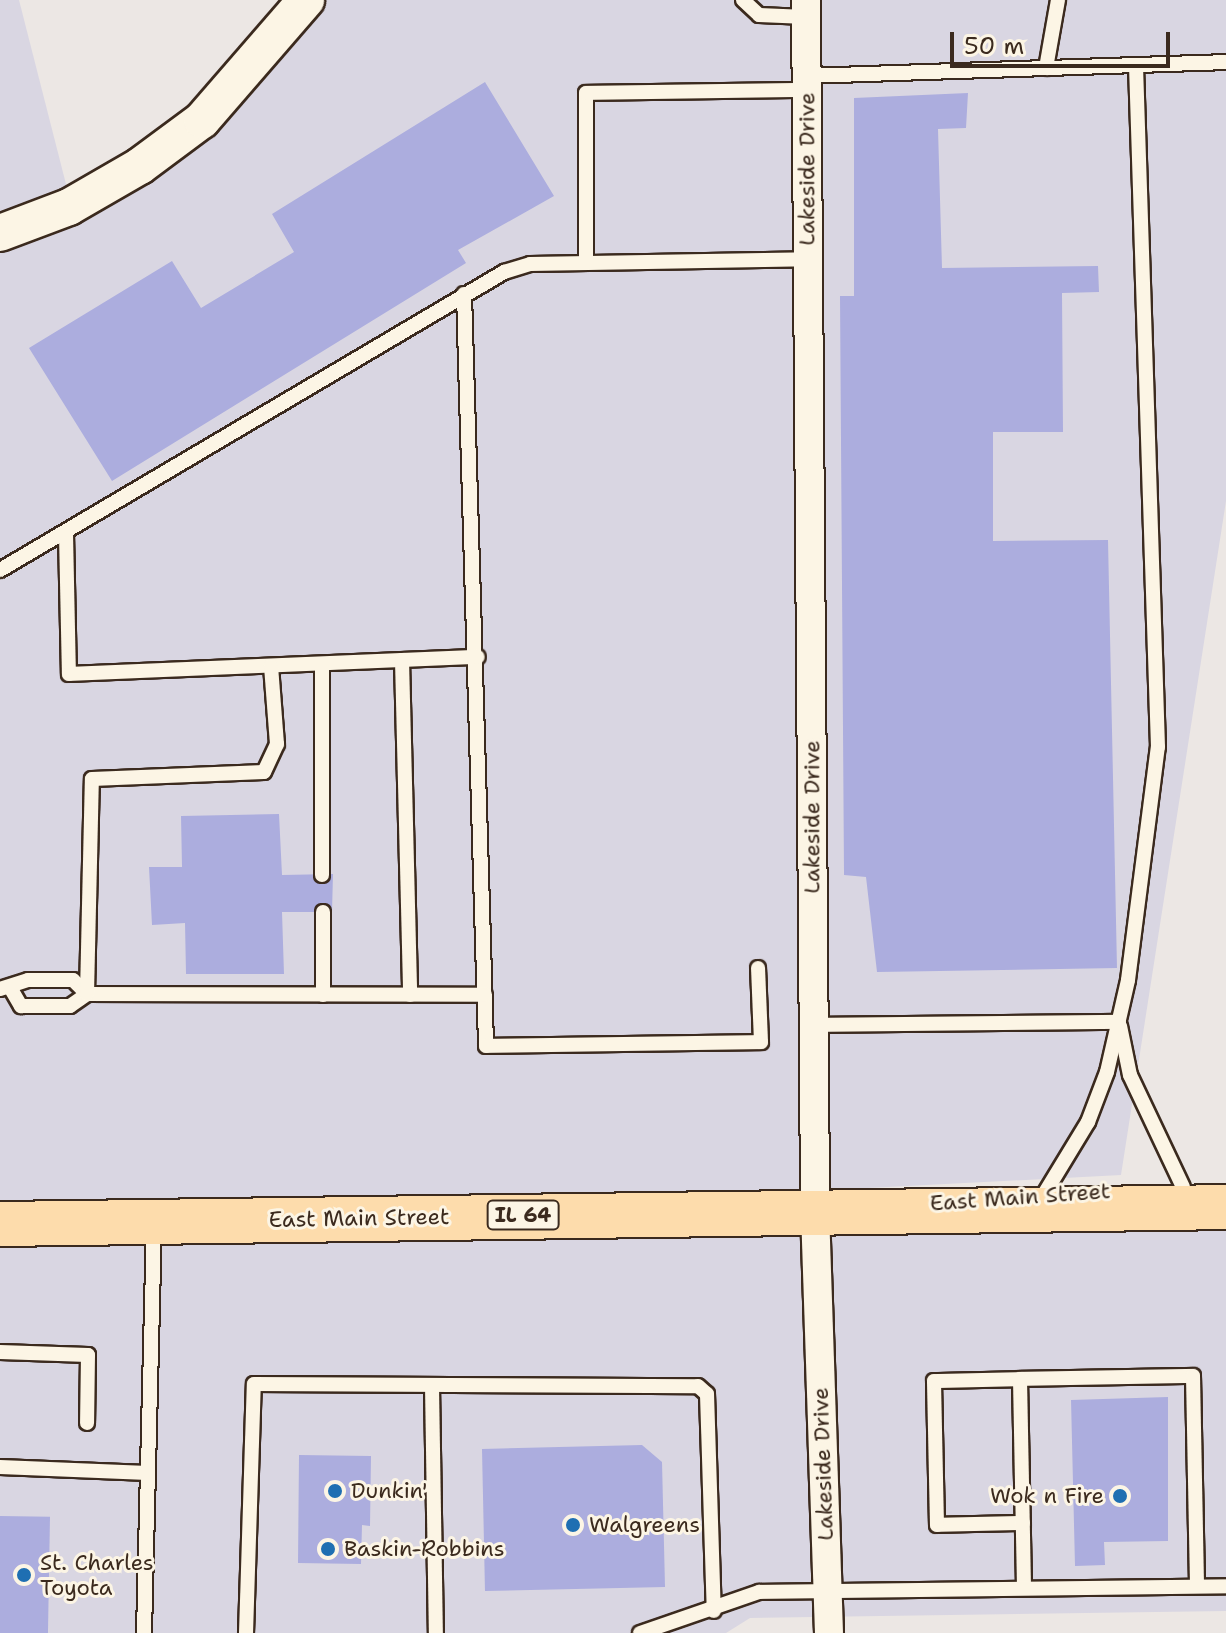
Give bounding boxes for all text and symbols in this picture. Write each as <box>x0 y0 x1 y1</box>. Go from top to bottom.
scale bar <box>954 16 1174 66</box>
text: 50 m <box>964 30 1024 62</box>
street label: Lakeside Drive <box>794 92 820 246</box>
street label: Lakeside Drive <box>799 740 825 894</box>
street label: East Main Street <box>929 1178 1111 1216</box>
road number: IL 64 <box>485 1199 561 1231</box>
street label: East Main Street <box>268 1203 450 1233</box>
street label: Lakeside Drive <box>807 1387 839 1541</box>
place label: Dunkin' <box>351 1478 428 1504</box>
marker: Dunkin' <box>326 1482 344 1500</box>
place label: Wok n Fire <box>990 1483 1104 1509</box>
marker: Wok n Fire <box>1111 1487 1129 1505</box>
place label: Walgreens <box>589 1512 700 1538</box>
marker: Walgreens <box>564 1516 582 1534</box>
place label: Baskin-Robbins <box>344 1536 505 1562</box>
marker: Baskin-Robbins <box>319 1540 337 1558</box>
place label: St. Charles Toyota <box>40 1549 154 1600</box>
marker: St. Charles Toyota <box>15 1566 33 1584</box>

